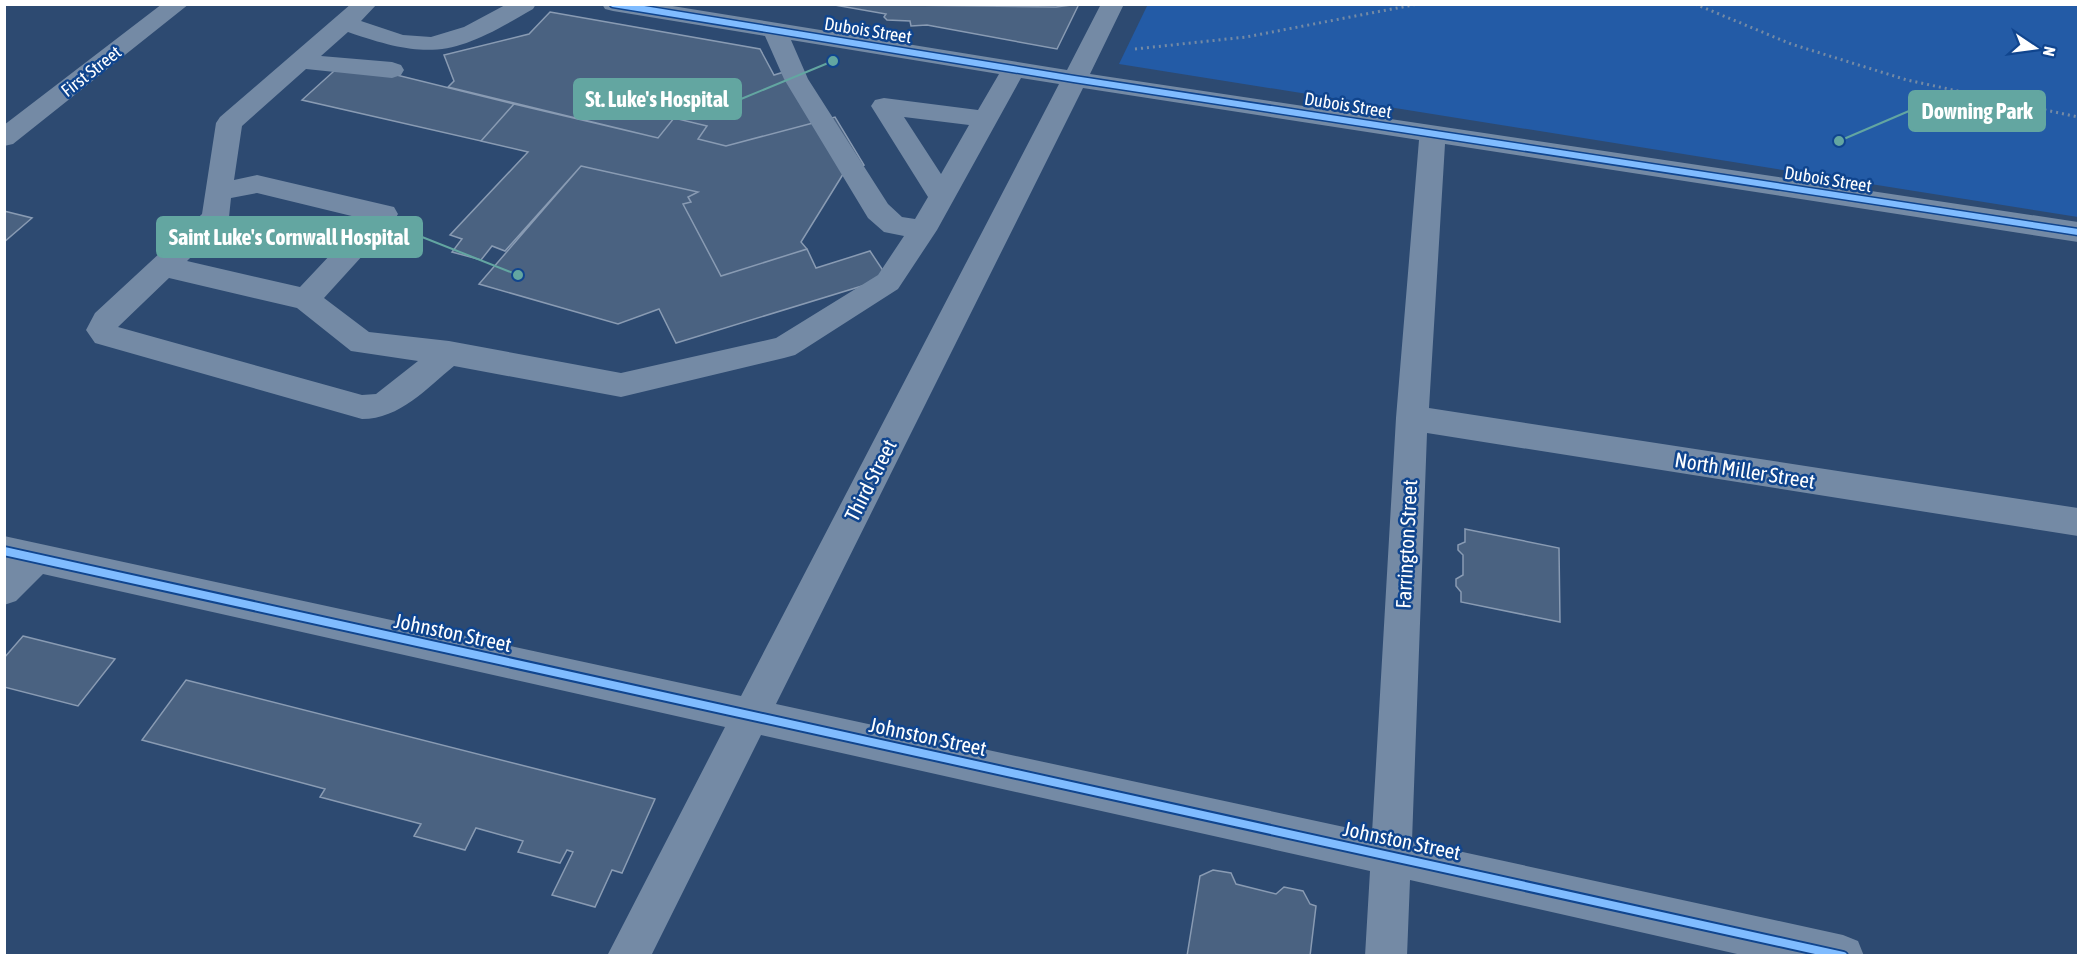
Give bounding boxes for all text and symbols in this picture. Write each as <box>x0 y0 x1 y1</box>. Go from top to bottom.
street label: Dubois Street <box>823 13 913 47</box>
north arrow <box>2005 18 2065 78</box>
street label: First Street <box>57 41 125 101</box>
text: N <box>2040 45 2059 58</box>
callout: St. Luke's Hospital <box>574 79 741 119</box>
text: St. Luke's Hospital <box>585 86 730 112</box>
street label: Dubois Street <box>1303 88 1393 122</box>
callout: Downing Park <box>1909 91 2045 131</box>
text: Downing Park <box>1921 98 2033 124</box>
street label: Dubois Street <box>1783 162 1873 196</box>
callout: Saint Luke's Cornwall Hospital <box>157 217 422 257</box>
text: Saint Luke's Cornwall Hospital <box>169 224 410 250</box>
street label: Third Street <box>839 435 901 525</box>
street label: North Miller Street <box>1673 447 1817 493</box>
street label: Farrington Street <box>1391 479 1421 609</box>
street label: Johnston Street <box>392 608 514 656</box>
street label: Johnston Street <box>867 712 989 760</box>
street label: Johnston Street <box>1341 816 1463 864</box>

